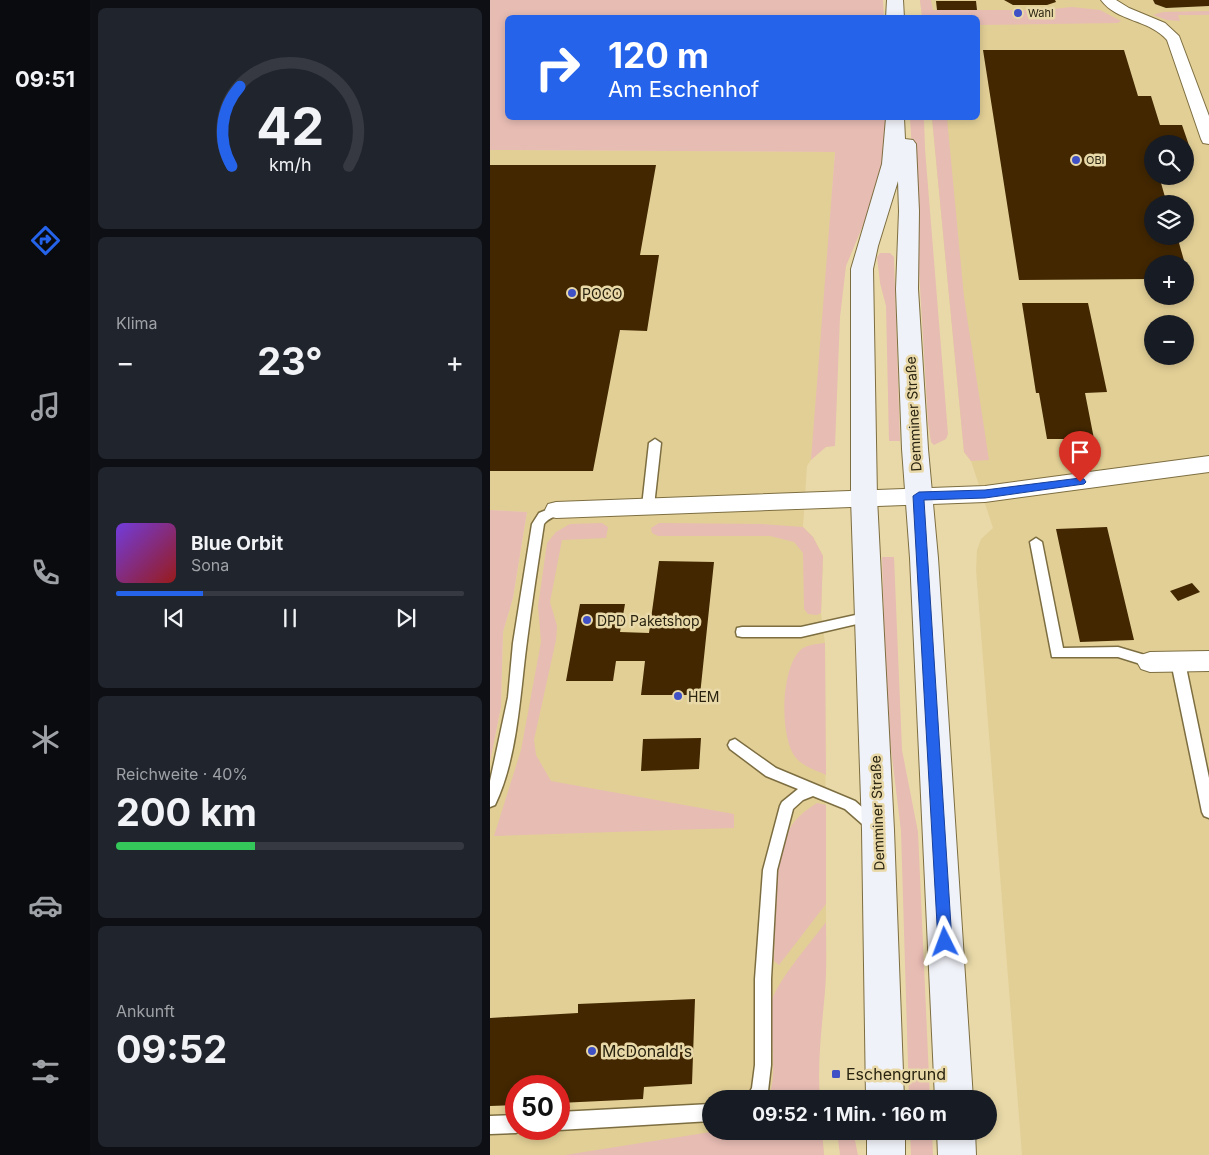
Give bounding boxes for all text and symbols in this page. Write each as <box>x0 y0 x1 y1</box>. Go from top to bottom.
place label: Wahl <box>1028 6 1054 20</box>
marker: Wahl <box>1012 7 1024 19</box>
text: 120 m <box>608 34 709 76</box>
icon: right <box>525 35 590 100</box>
text: 09:51 <box>15 66 75 92</box>
text: Am Eschenhof <box>608 76 759 102</box>
text: 42 <box>256 95 324 158</box>
map controls <box>1144 135 1194 365</box>
button: search <box>1144 135 1194 185</box>
place label: OBI <box>1086 153 1105 167</box>
text: km/h <box>269 154 311 175</box>
marker: OBI <box>1070 154 1082 166</box>
button: layers <box>1144 195 1194 245</box>
icon: directions <box>28 223 63 258</box>
button: + <box>1144 255 1194 305</box>
place label: POCO <box>582 285 623 302</box>
marker: POCO <box>566 287 578 299</box>
text: Klima <box>116 313 158 333</box>
button: − <box>1144 315 1194 365</box>
text: 23° <box>257 338 323 384</box>
text: − <box>116 345 135 379</box>
text: + <box>445 345 464 379</box>
street label: Demminer Straße <box>901 356 925 472</box>
icon: music <box>28 389 63 424</box>
pin <box>1059 431 1101 482</box>
icon: arrive <box>1066 438 1094 466</box>
text: Blue Orbit <box>191 532 283 555</box>
icon: phone <box>28 555 63 590</box>
text: Sona <box>191 555 229 575</box>
icon: previous <box>160 604 188 632</box>
icon: pause <box>276 604 304 632</box>
icon: next <box>392 604 420 632</box>
place label: DPD Paketshop <box>597 612 700 629</box>
marker: DPD Paketshop <box>581 614 593 626</box>
place label: HEM <box>688 688 719 705</box>
marker: HEM <box>672 690 684 702</box>
icon: climate <box>28 722 63 757</box>
street label: Demminer Straße <box>866 755 888 871</box>
text: Reichweite · 40% <box>116 764 248 784</box>
text: 200 km <box>116 789 257 835</box>
icon: car <box>28 888 63 923</box>
position arrow <box>918 915 970 967</box>
text: Ankunft <box>116 1001 175 1021</box>
text: 09:52 <box>116 1026 227 1072</box>
place label: McDonald's <box>602 1041 692 1061</box>
marker: McDonald's <box>586 1045 598 1057</box>
icon: filters <box>28 1054 63 1089</box>
place label: Eschengrund <box>846 1064 946 1084</box>
marker: Eschengrund <box>830 1068 842 1080</box>
speed limit sign: 50 <box>505 1075 570 1140</box>
text: 09:52 · 1 Min. · 160 m <box>752 1103 947 1126</box>

